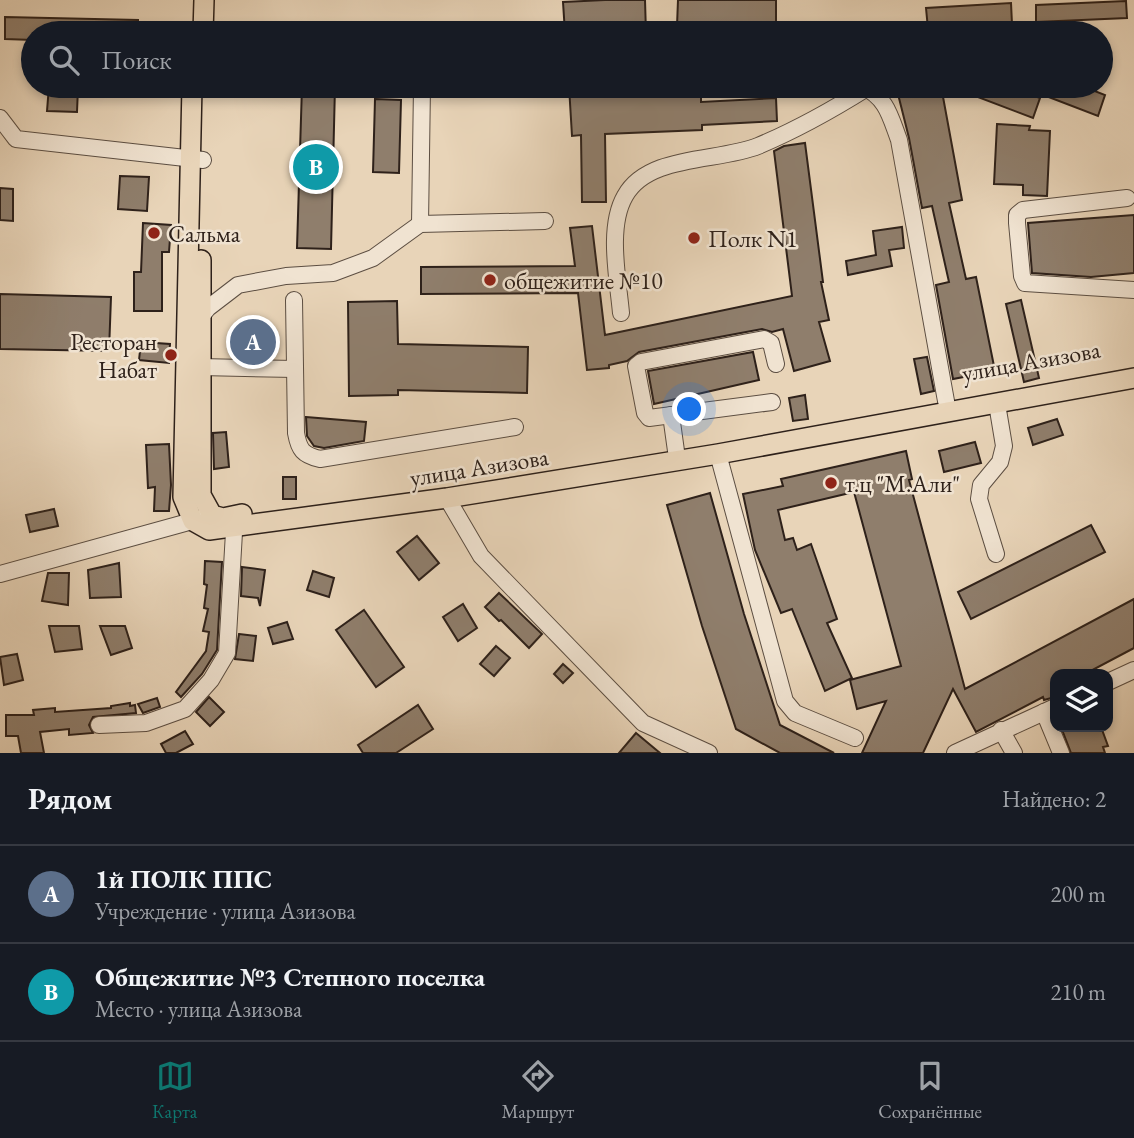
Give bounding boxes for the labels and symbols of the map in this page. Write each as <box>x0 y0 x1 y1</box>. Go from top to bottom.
pin: B <box>293 141 339 193</box>
place label: Сальма <box>168 218 241 249</box>
place label: Полк N1 <box>708 223 798 254</box>
marker: Сальма <box>146 225 162 241</box>
marker: Полк N1 <box>686 230 702 246</box>
place label: общежитие №10 <box>504 265 663 296</box>
marker: общежитие №10 <box>482 272 498 288</box>
pin: A <box>230 316 276 368</box>
place label: Ресторан Набат <box>70 326 157 385</box>
street label: улица Азизова <box>959 333 1103 388</box>
marker: Ресторан Набат <box>163 347 179 363</box>
your location <box>672 392 706 426</box>
street label: улица Азизова <box>407 441 551 493</box>
place label: т.ц "М.Али" <box>845 468 960 499</box>
marker: т.ц "М.Али" <box>823 475 839 491</box>

